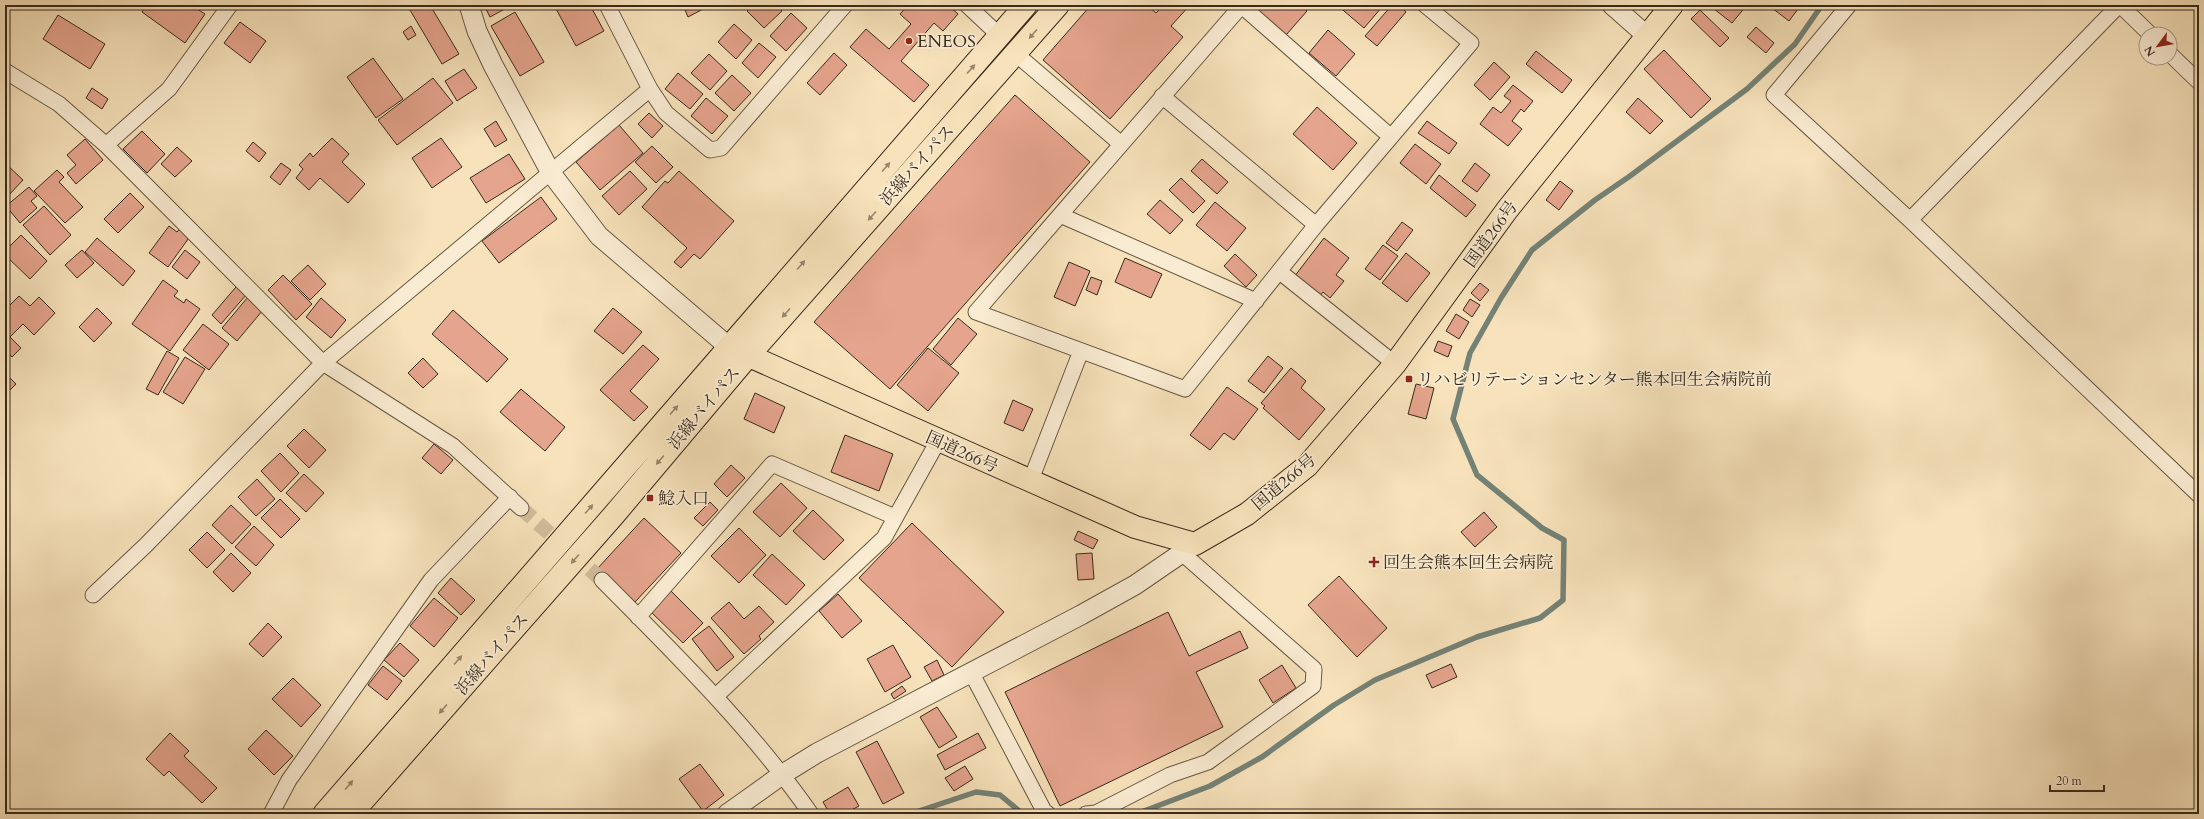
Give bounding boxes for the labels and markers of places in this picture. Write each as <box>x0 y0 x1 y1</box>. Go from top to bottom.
place label: ENEOS <box>917 30 976 53</box>
marker: ENEOS <box>904 36 914 46</box>
place label: リハビリテーションセンター熊本回生会病院前 <box>1417 368 1772 391</box>
marker: リハビリテーションセンター熊本回生会病院前 <box>1404 374 1414 384</box>
place label: 鯰入口 <box>658 487 709 510</box>
marker: 鯰入口 <box>645 493 655 503</box>
place label: 回生会熊本回生会病院 <box>1383 551 1553 574</box>
marker: 回生会熊本回生会病院 <box>1368 556 1380 568</box>

